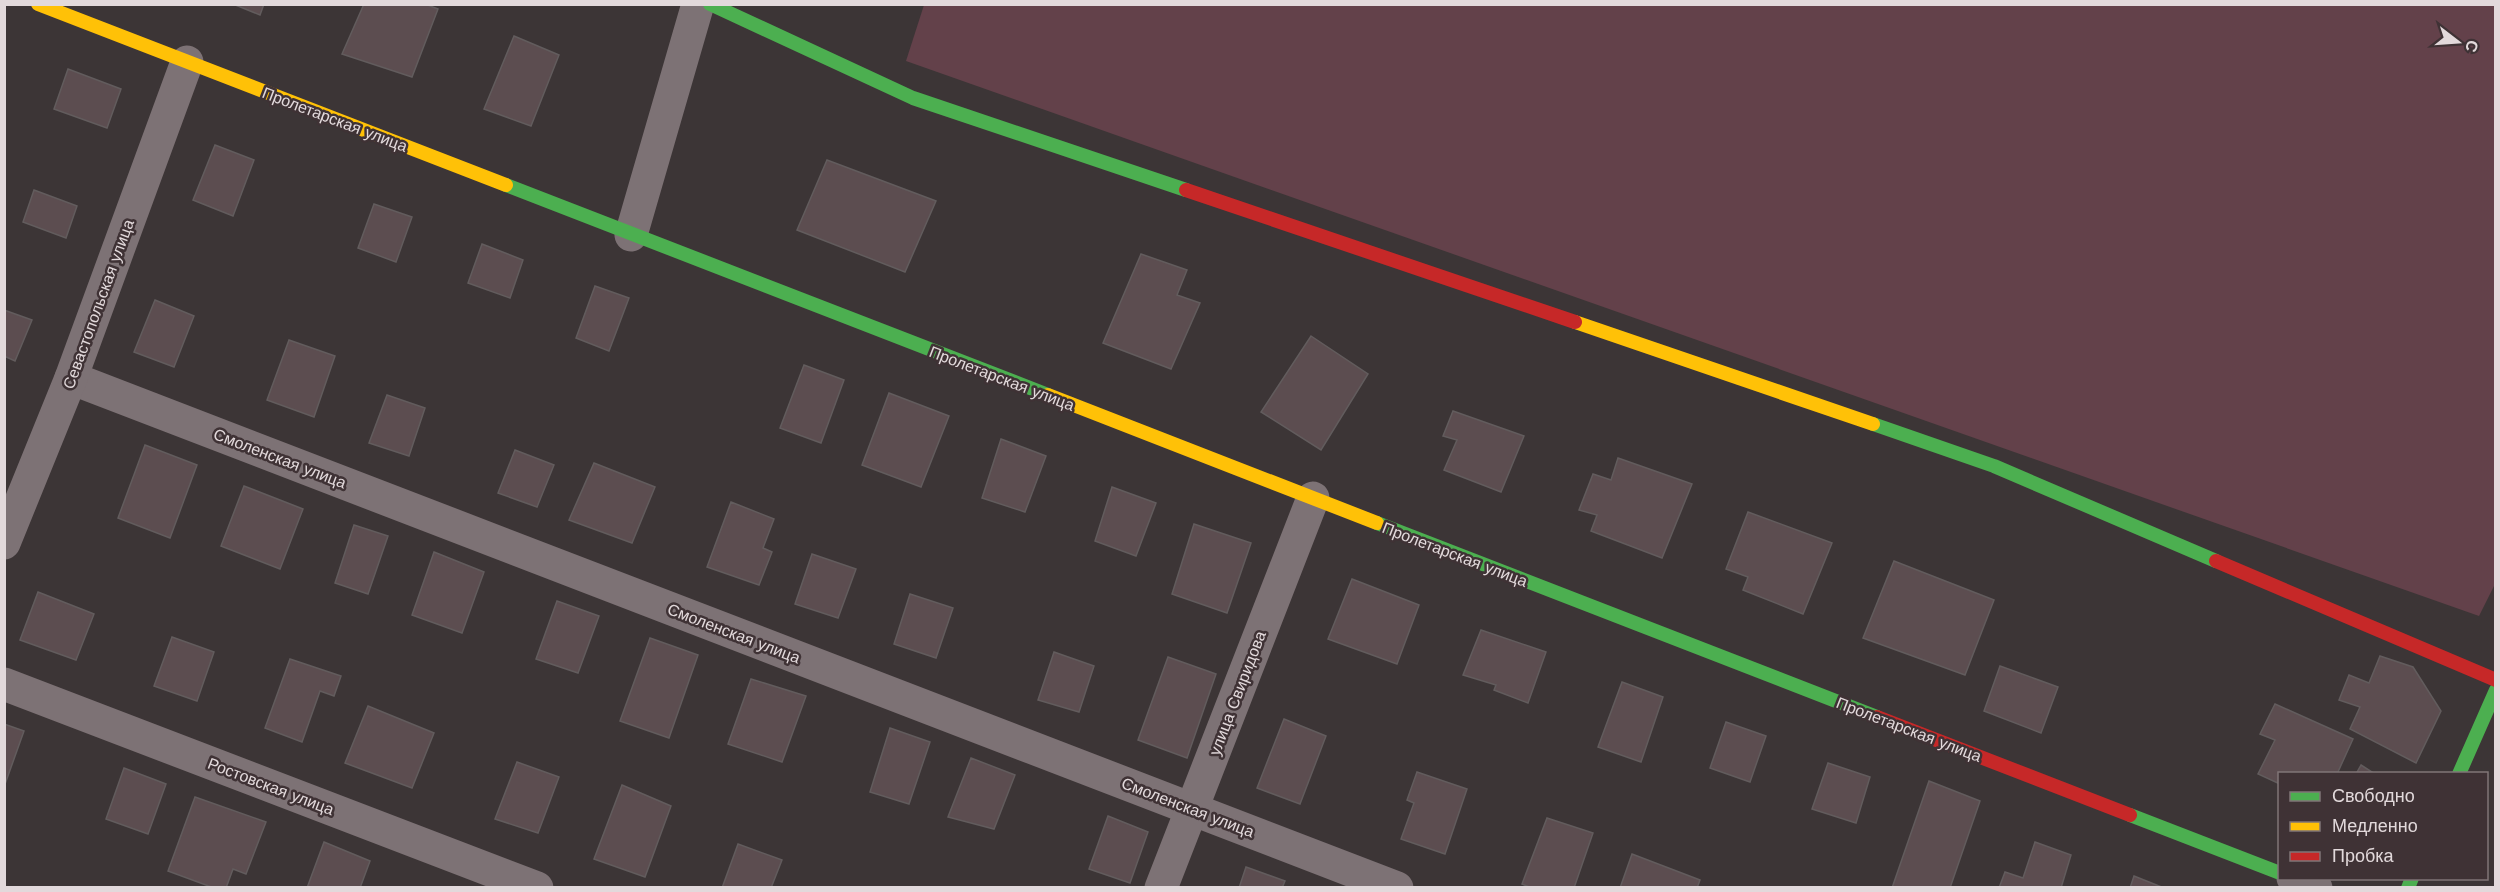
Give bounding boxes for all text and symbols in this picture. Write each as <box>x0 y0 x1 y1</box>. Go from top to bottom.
north arrow <box>2428 12 2488 72</box>
text: С <box>2461 38 2483 55</box>
street label: Пролетарская улица <box>260 83 410 156</box>
street label: Севастопольская улица <box>59 217 138 392</box>
street label: Пролетарская улица <box>927 342 1077 415</box>
street label: Смоленская улица <box>211 424 349 493</box>
street label: Пролетарская улица <box>1380 518 1530 591</box>
street label: Смоленская улица <box>665 599 803 668</box>
street label: улица Свиридова <box>1205 628 1270 758</box>
street label: Пролетарская улица <box>1834 693 1984 766</box>
street label: Ростовская улица <box>205 754 337 819</box>
legend <box>2278 772 2488 880</box>
street label: Смоленская улица <box>1119 773 1257 842</box>
text: Свободно <box>2332 785 2415 806</box>
text: Медленно <box>2332 815 2418 836</box>
text: Пробка <box>2332 845 2395 866</box>

